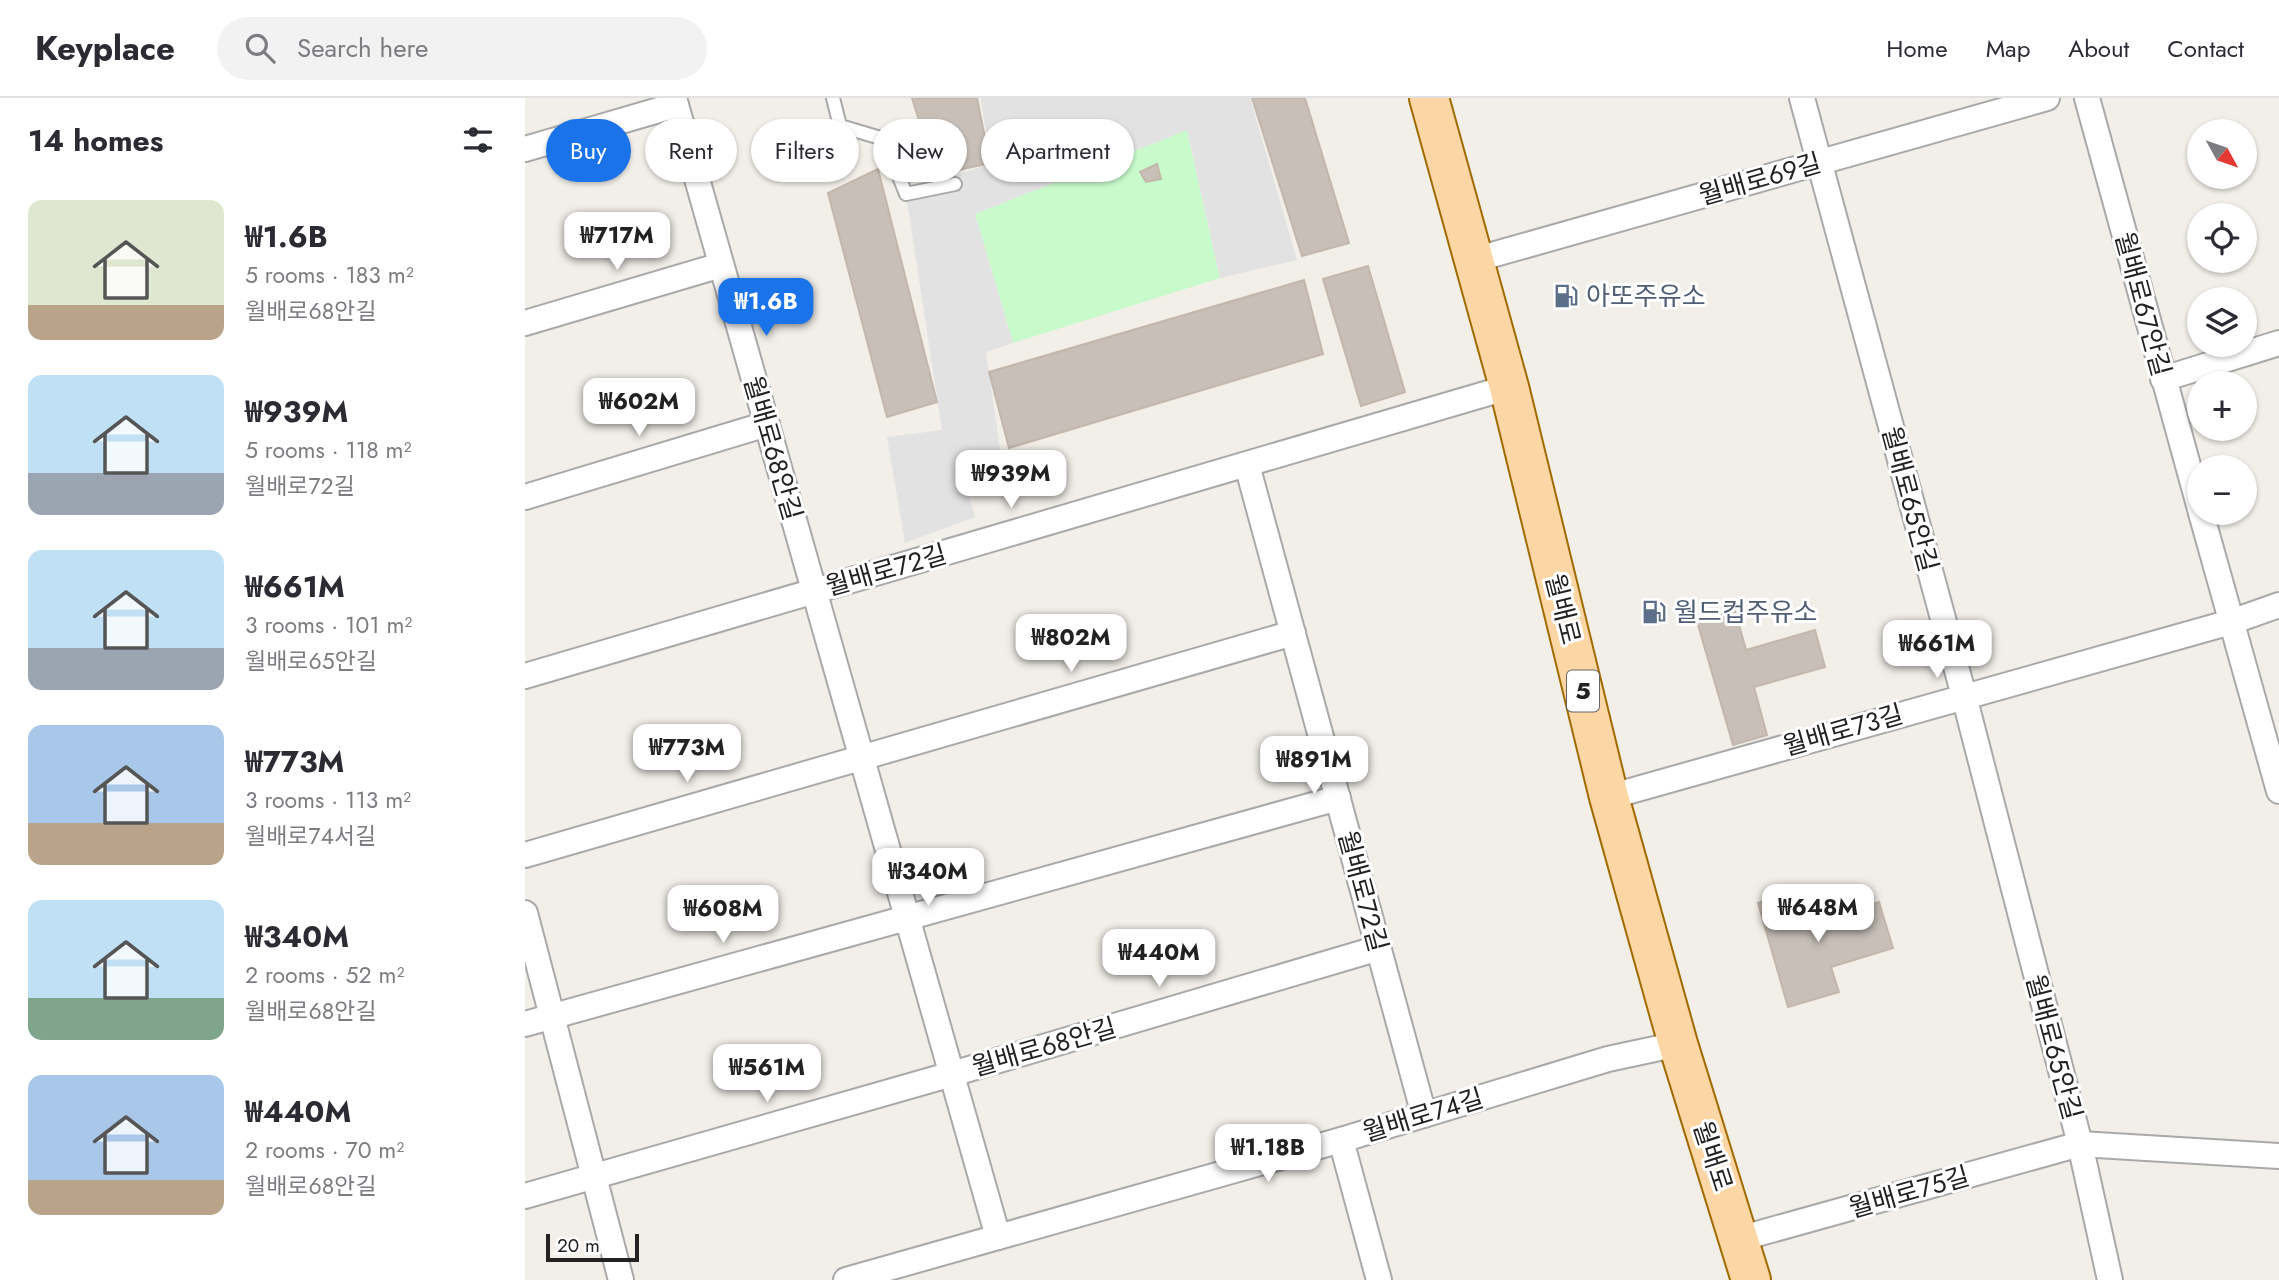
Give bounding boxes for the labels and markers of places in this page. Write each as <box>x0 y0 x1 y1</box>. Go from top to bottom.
pin: ₩717M <box>568 212 666 272</box>
place label: 아또주유소 <box>1586 277 1706 315</box>
pin: ₩1.6B <box>717 278 815 338</box>
fuel station icon: 아또주유소 <box>1552 282 1580 310</box>
pin: ₩602M <box>590 378 688 438</box>
pin: ₩939M <box>962 450 1060 510</box>
place label: 월드컵주유소 <box>1674 593 1818 631</box>
fuel station icon: 월드컵주유소 <box>1640 598 1668 626</box>
pin: ₩802M <box>1022 614 1120 674</box>
pin: ₩661M <box>1888 620 1986 680</box>
pin: ₩773M <box>638 724 736 784</box>
pin: ₩891M <box>1265 736 1363 796</box>
pin: ₩340M <box>879 848 977 908</box>
pin: ₩648M <box>1769 884 1867 944</box>
pin: ₩608M <box>674 886 772 945</box>
pin: ₩440M <box>1110 930 1208 989</box>
pin: ₩561M <box>718 1044 816 1104</box>
pin: ₩1.18B <box>1211 1124 1325 1184</box>

